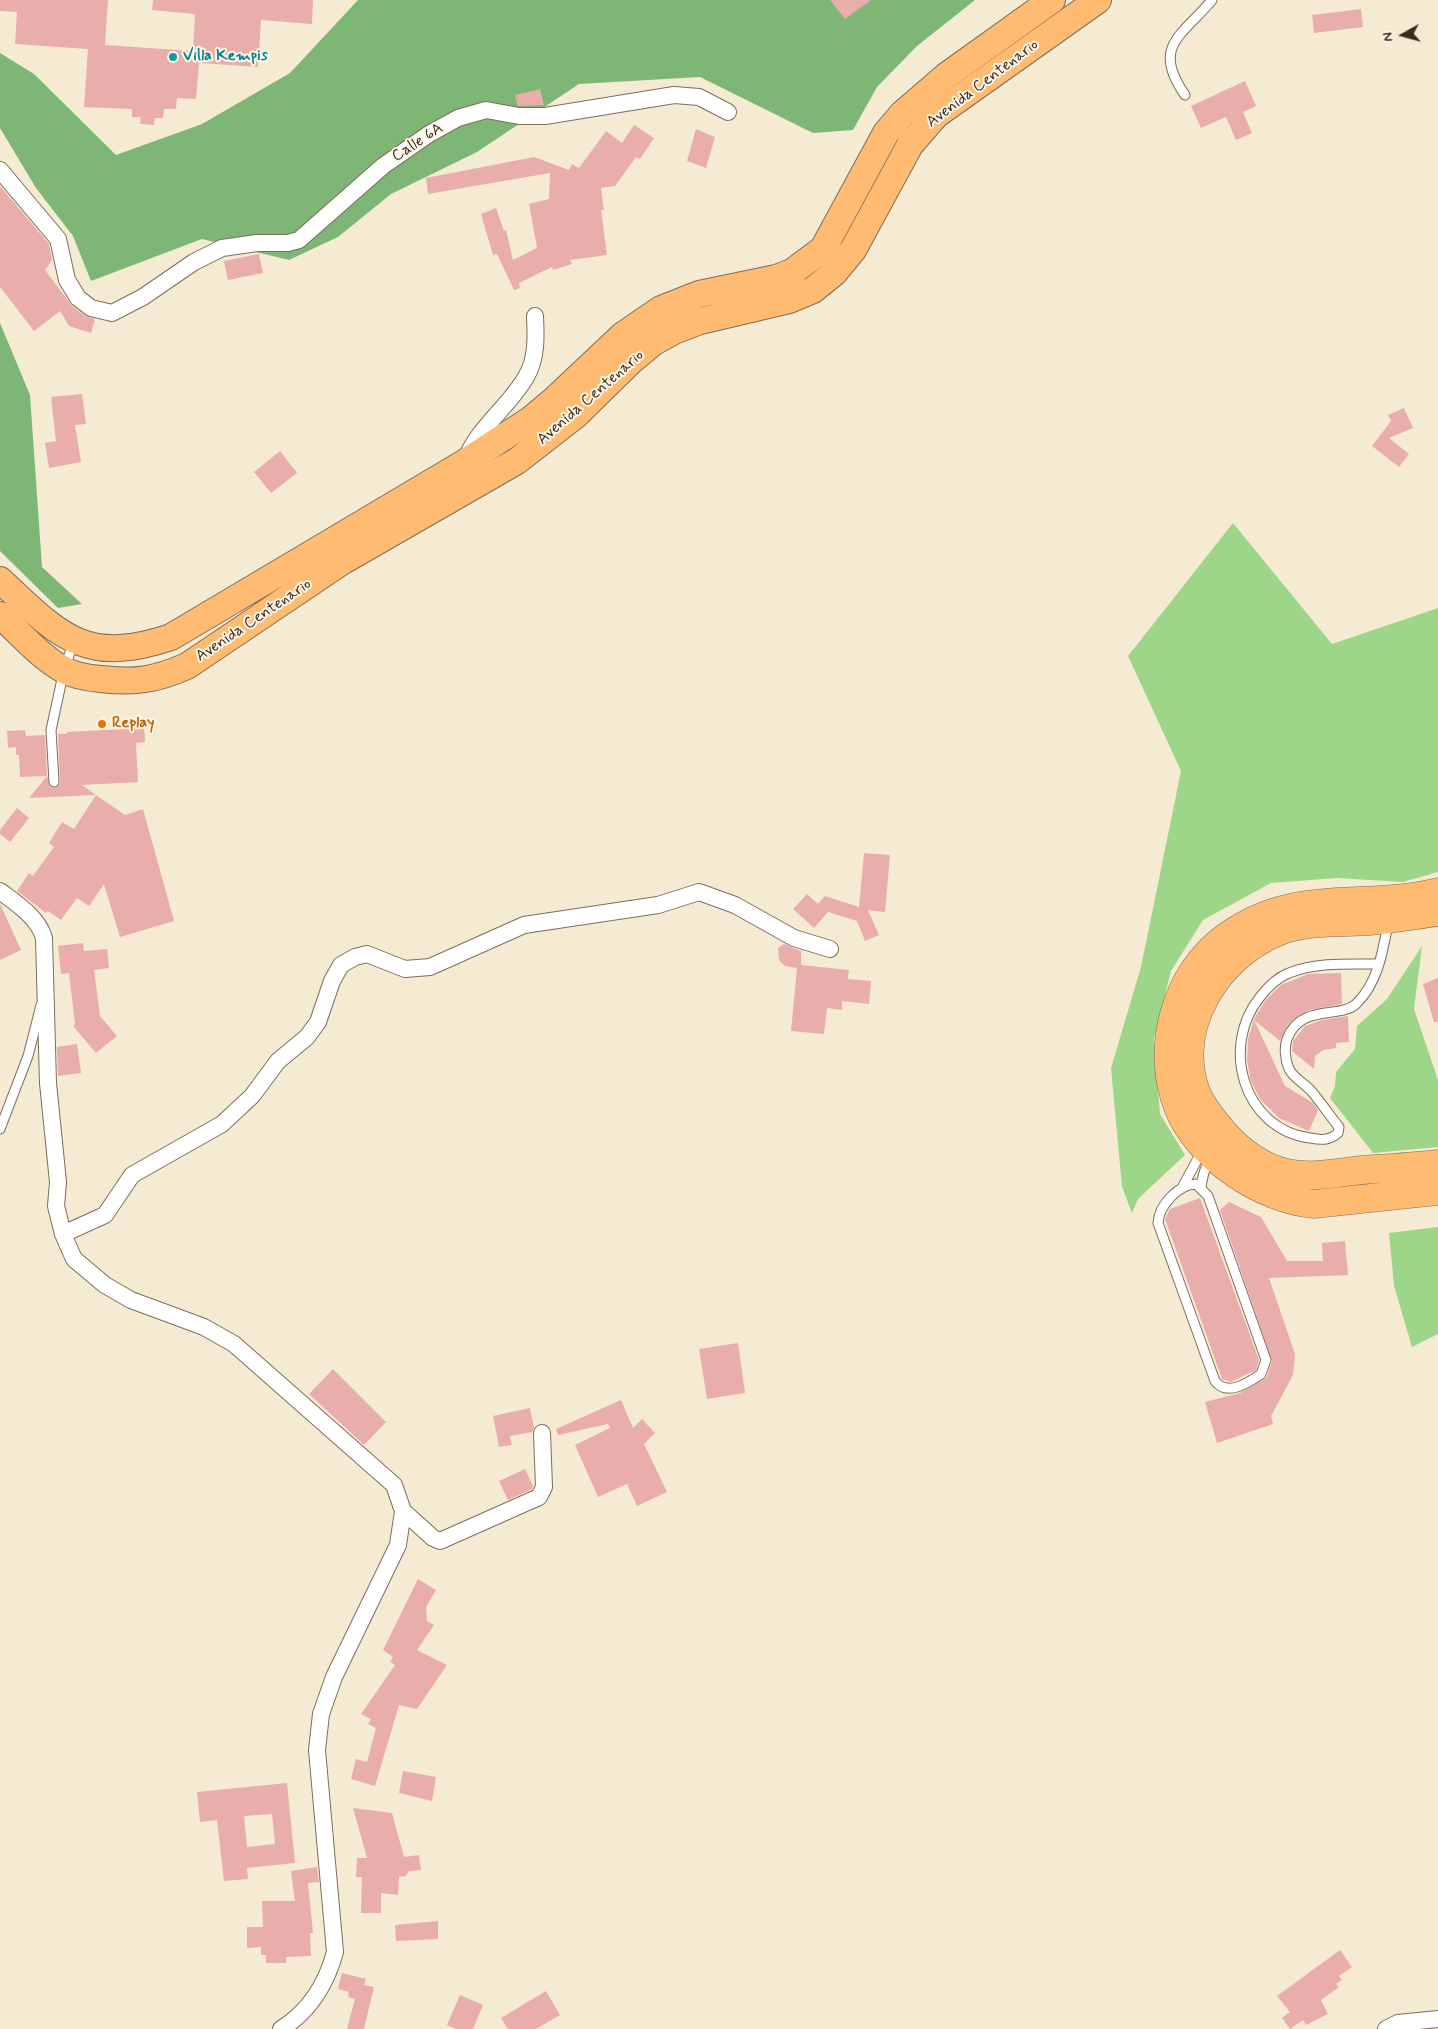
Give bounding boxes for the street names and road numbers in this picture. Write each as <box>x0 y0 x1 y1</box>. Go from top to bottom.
street label: Avenida Centenario <box>923 36 1043 132</box>
street label: Calle 6A <box>389 119 447 167</box>
street label: Avenida Centenario <box>534 346 648 450</box>
street label: Avenida Centenario <box>193 575 315 667</box>

